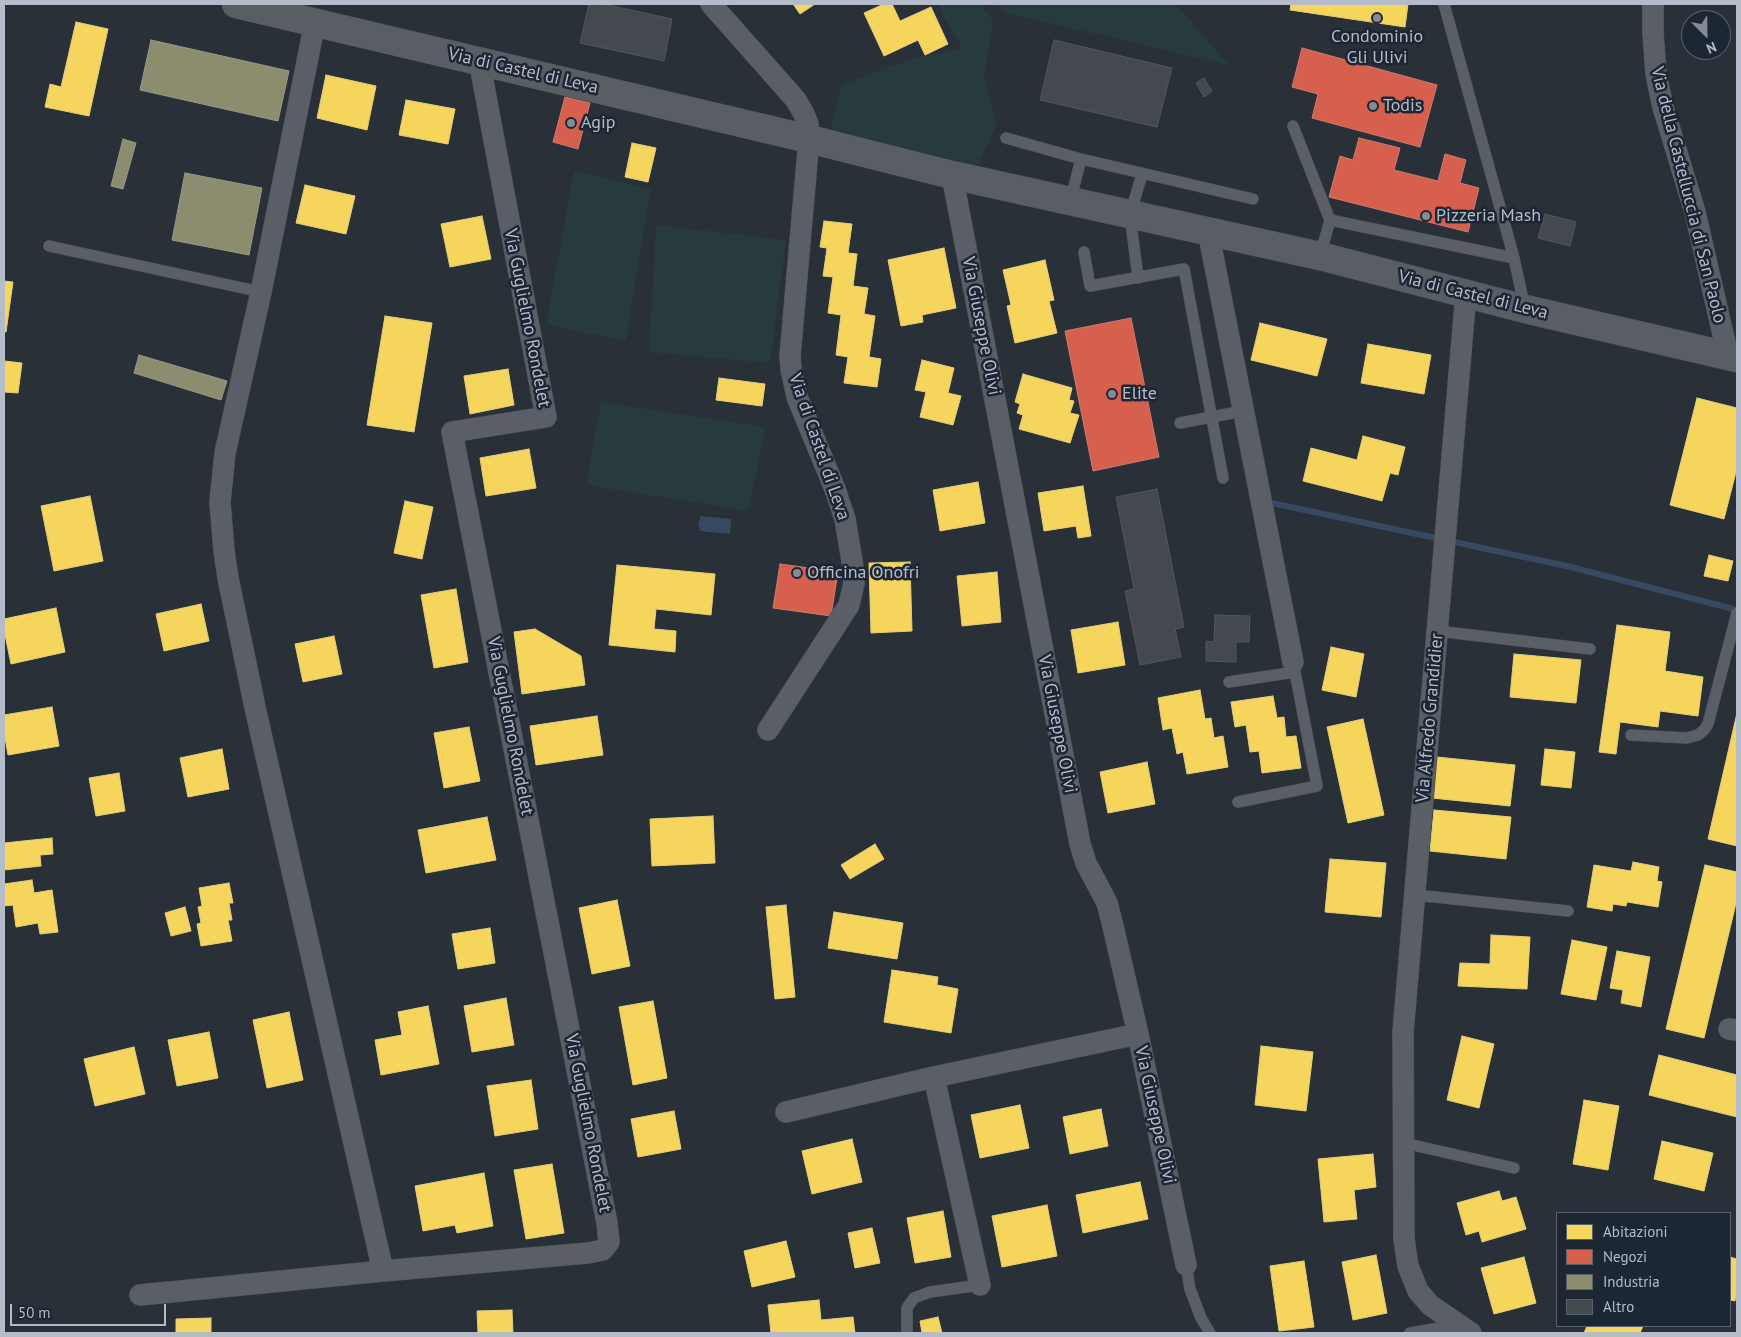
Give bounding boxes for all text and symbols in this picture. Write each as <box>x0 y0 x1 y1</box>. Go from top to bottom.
north arrow <box>1681 10 1731 60</box>
marker: Condominio Gli Ulivi <box>1371 12 1383 24</box>
place label: Condominio Gli Ulivi <box>1331 26 1423 68</box>
text: N <box>1704 38 1719 58</box>
street label: Via di Castel di Leva <box>446 43 600 99</box>
street label: Via della Castelluccia di San Paolo <box>1646 65 1730 325</box>
place label: Todis <box>1383 95 1422 117</box>
marker: Todis <box>1367 100 1379 112</box>
place label: Agip <box>581 112 616 134</box>
marker: Agip <box>565 117 577 129</box>
place label: Pizzeria Mash <box>1436 205 1541 227</box>
marker: Pizzeria Mash <box>1420 210 1432 222</box>
street label: Via Guglielmo Rondelet <box>499 227 555 409</box>
street label: Via Giuseppe Olivi <box>957 255 1005 397</box>
street label: Via di Castel di Leva <box>1396 266 1550 324</box>
street label: Via di Castel di Leva <box>784 371 854 523</box>
place label: Elite <box>1122 383 1157 405</box>
marker: Elite <box>1106 388 1118 400</box>
place label: Officina Onofri <box>807 562 920 584</box>
marker: Officina Onofri <box>791 567 803 579</box>
street label: Via Alfredo Grandidier <box>1412 632 1448 804</box>
street label: Via Guglielmo Rondelet <box>482 635 538 817</box>
street label: Via Giuseppe Olivi <box>1033 653 1081 795</box>
street label: Via Guglielmo Rondelet <box>560 1032 616 1214</box>
street label: Via Giuseppe Olivi <box>1130 1044 1180 1186</box>
legend <box>1556 1212 1731 1327</box>
text: Abitazioni <box>1603 1222 1667 1241</box>
text: Negozi <box>1603 1247 1647 1266</box>
text: Industria <box>1603 1272 1660 1291</box>
scale bar <box>12 1294 169 1326</box>
text: Altro <box>1603 1297 1634 1316</box>
text: 50 m <box>18 1303 51 1322</box>

